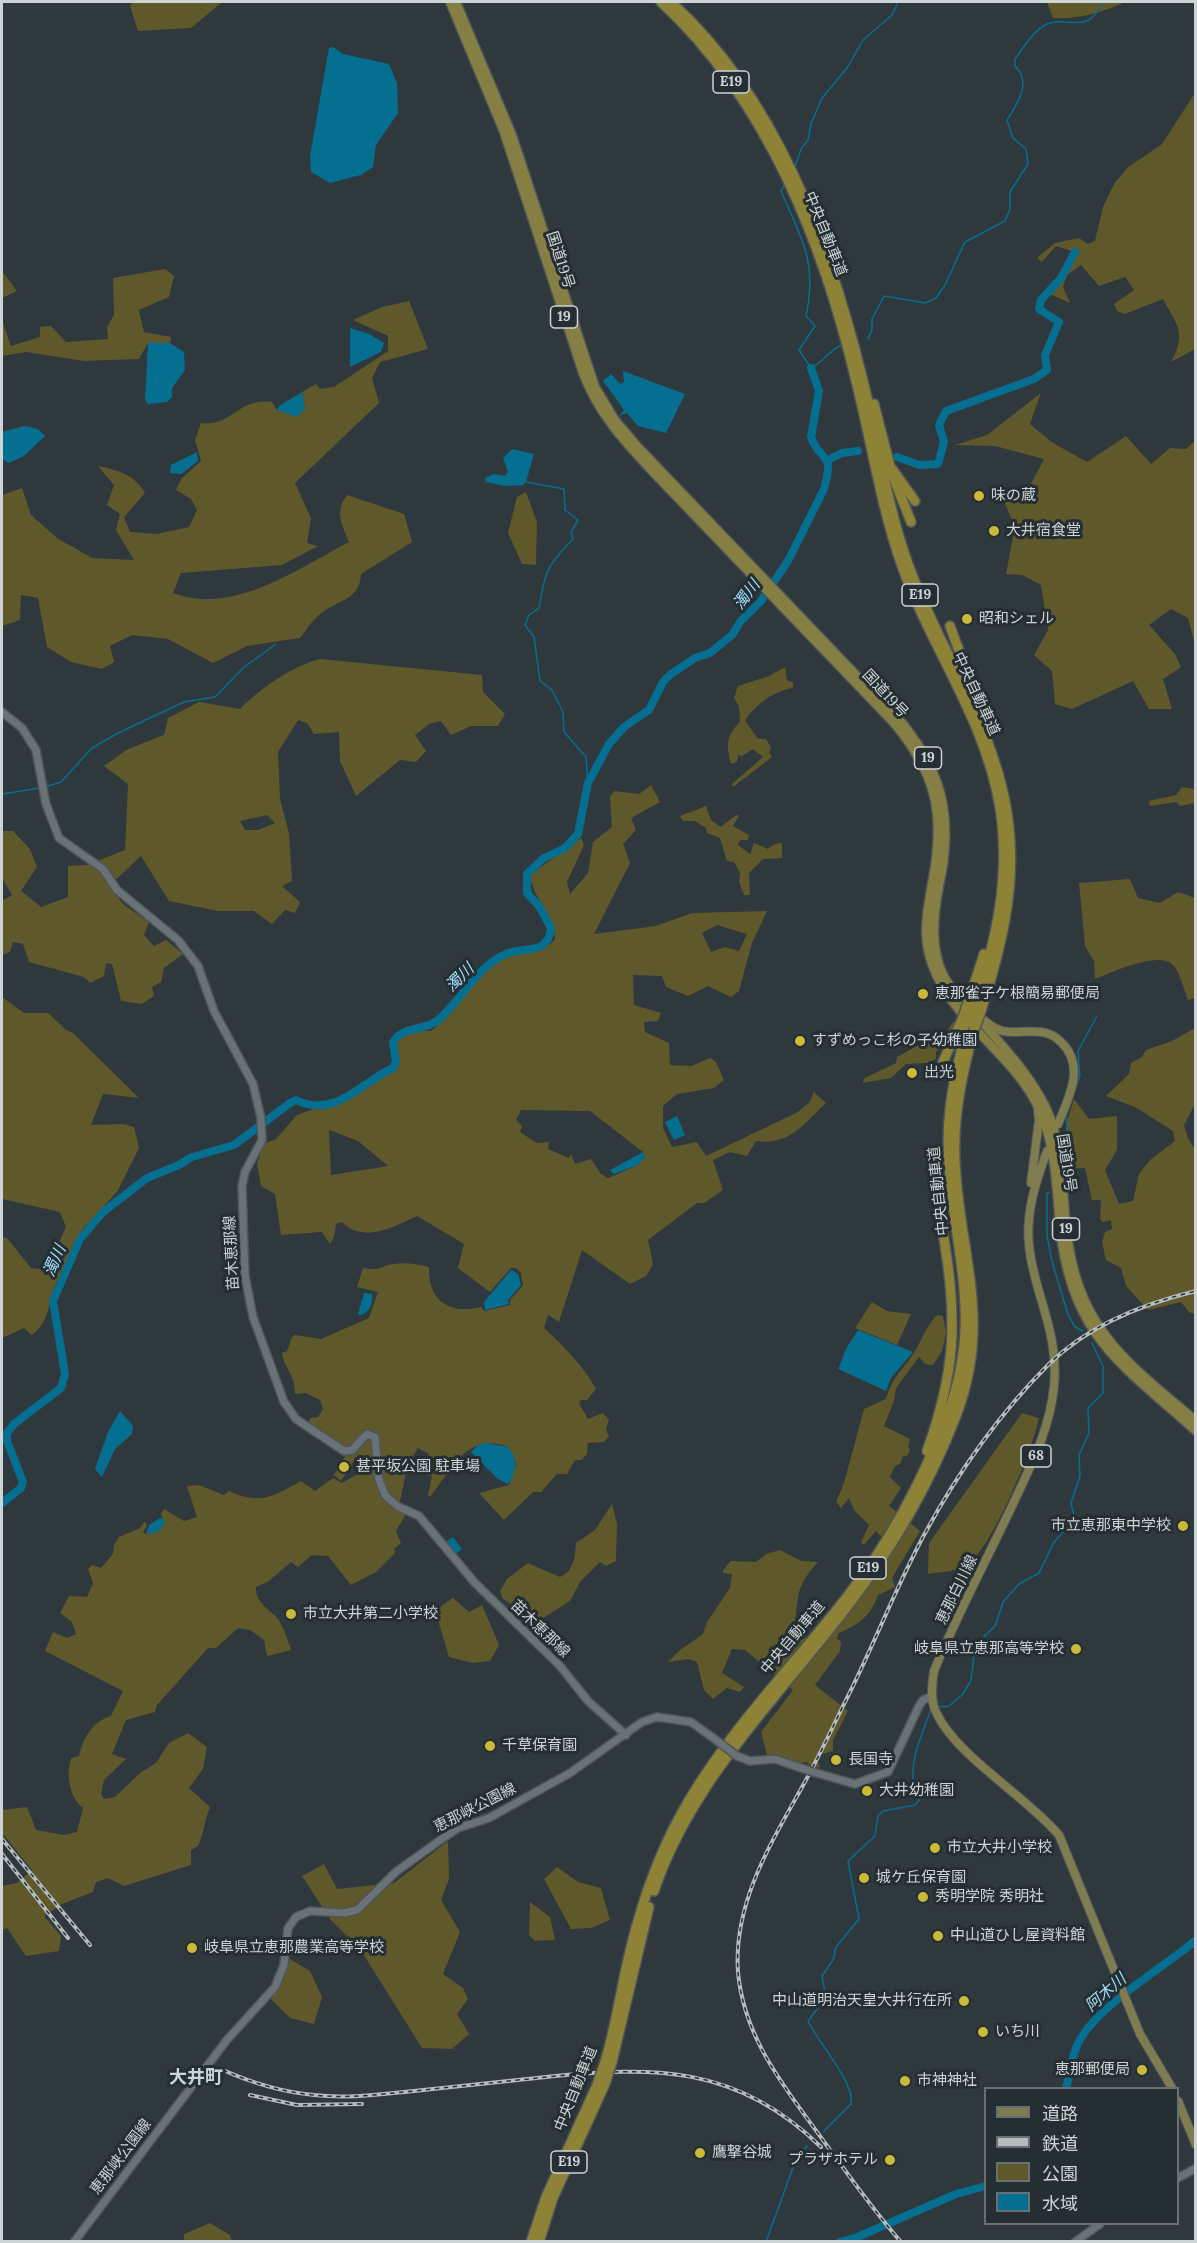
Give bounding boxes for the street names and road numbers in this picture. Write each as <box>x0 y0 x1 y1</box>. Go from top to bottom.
road number: E19 <box>713 71 749 93</box>
street label: 中央自動車道 <box>800 189 850 279</box>
street label: 国道19号 <box>542 229 578 291</box>
road number: 19 <box>550 306 578 328</box>
road number: E19 <box>902 584 938 606</box>
street label: 中央自動車道 <box>949 649 1003 739</box>
street label: 国道19号 <box>858 666 912 722</box>
road number: 19 <box>914 747 942 769</box>
street label: 国道19号 <box>1052 1132 1080 1194</box>
street label: 中央自動車道 <box>925 1145 953 1237</box>
street label: 苗木恵那線 <box>221 1215 243 1291</box>
road number: 19 <box>1052 1218 1080 1240</box>
road number: 68 <box>1021 1445 1051 1467</box>
street label: 恵那白川線 <box>932 1552 982 1628</box>
road number: E19 <box>850 1557 886 1579</box>
street label: 苗木恵那線 <box>507 1596 573 1662</box>
street label: 中央自動車道 <box>757 1598 829 1678</box>
street label: 恵那峡公園線 <box>431 1780 519 1836</box>
street label: 中央自動車道 <box>551 2044 601 2134</box>
street label: 恵那峡公園線 <box>87 2116 155 2198</box>
road number: E19 <box>551 2151 587 2173</box>

